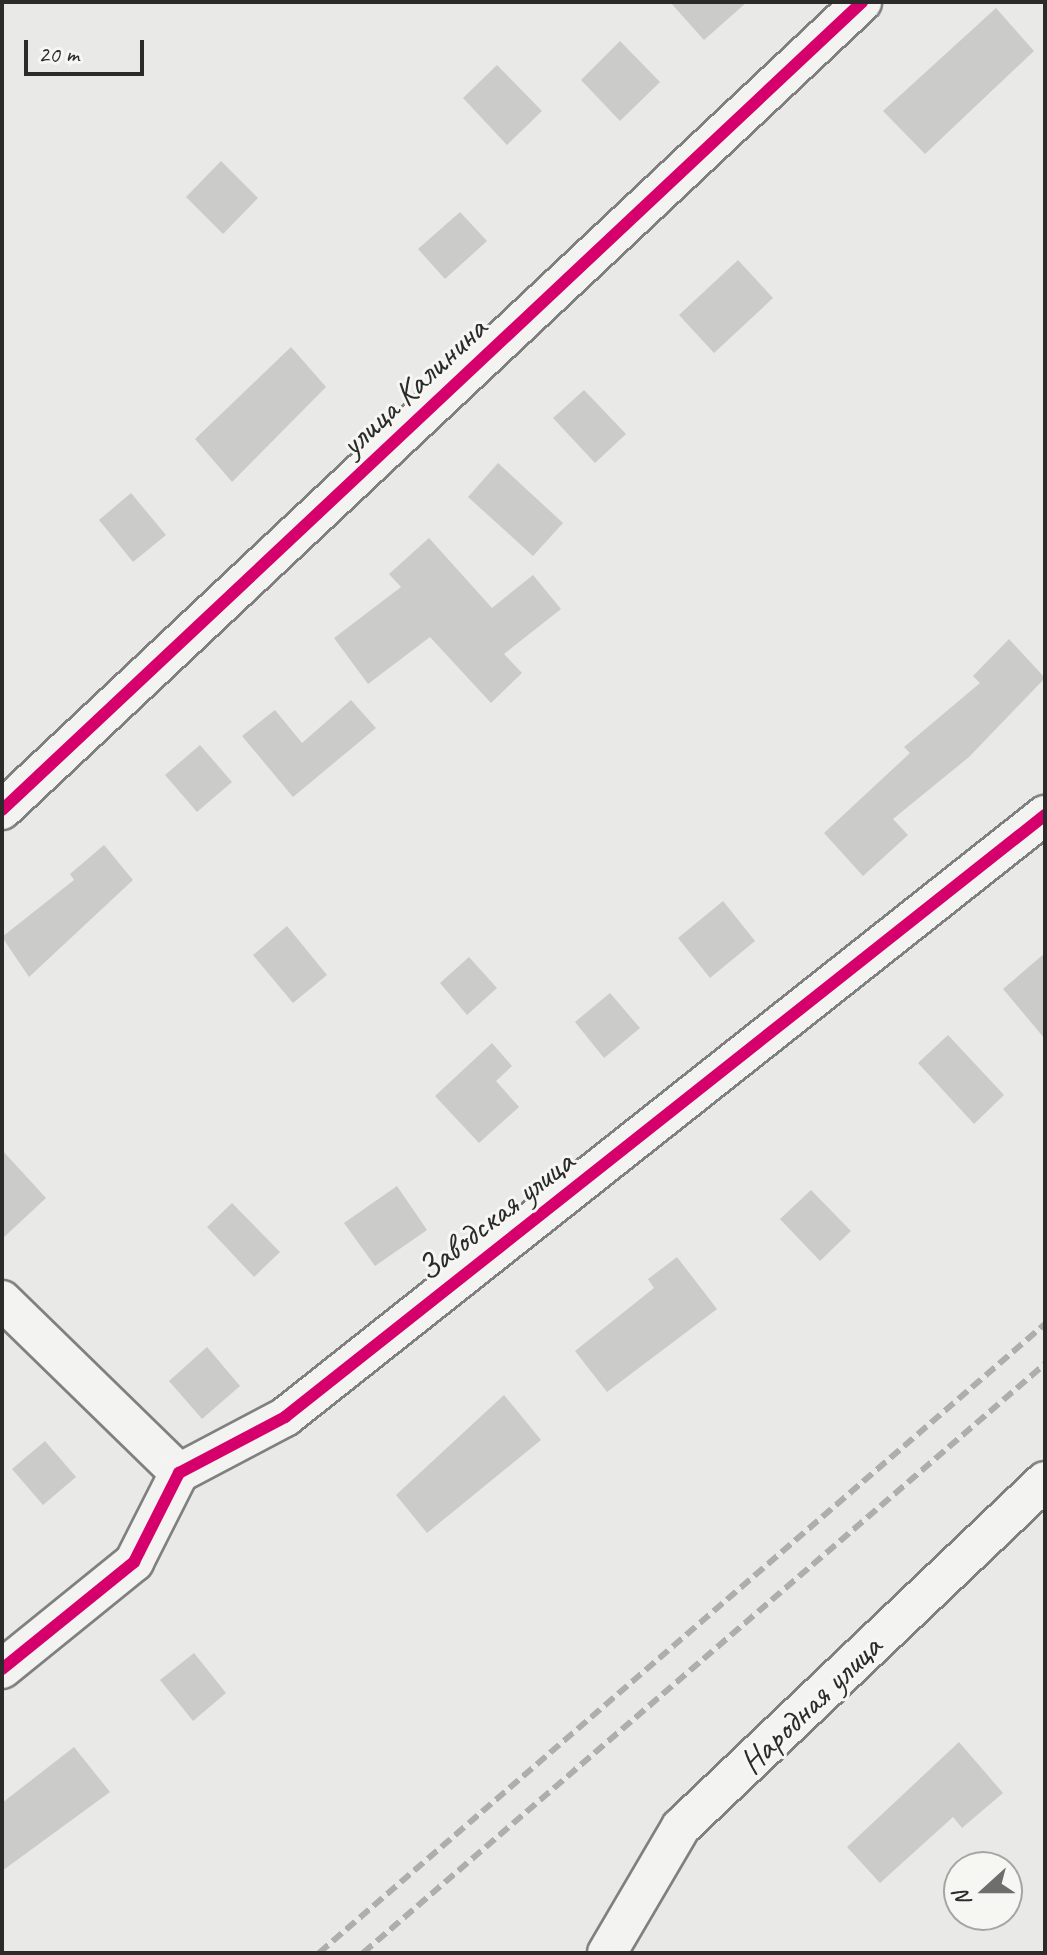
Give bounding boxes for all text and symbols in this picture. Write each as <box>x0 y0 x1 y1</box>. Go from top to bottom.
scale bar <box>28 24 148 74</box>
text: 20 m <box>38 39 79 69</box>
street label: улица Калинина <box>331 307 495 465</box>
street label: Заводская улица <box>407 1140 583 1290</box>
street label: Народная улица <box>730 1626 890 1782</box>
north arrow <box>943 1851 1023 1931</box>
text: N <box>947 1888 978 1910</box>

